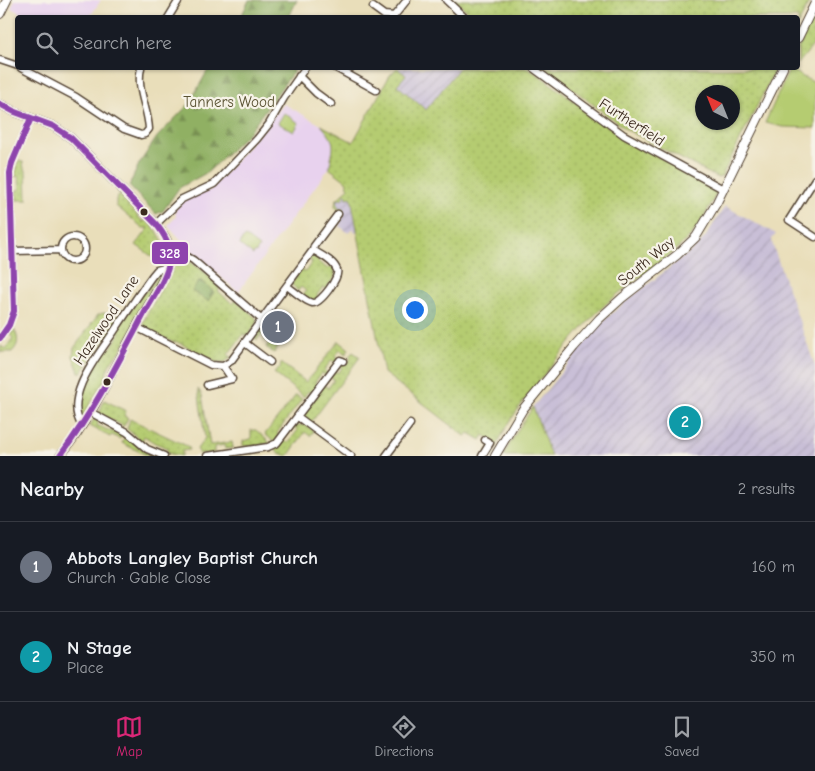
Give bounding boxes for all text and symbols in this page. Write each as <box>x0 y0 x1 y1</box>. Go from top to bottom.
search box <box>15 15 800 70</box>
icon: search <box>33 29 61 57</box>
text: Search here <box>73 32 172 54</box>
north arrow <box>695 85 740 130</box>
park label: Tanners Wood <box>183 93 275 111</box>
street label: Furtherfield <box>596 94 668 150</box>
unlabelled marker <box>139 207 149 217</box>
street label: South Way <box>614 233 678 289</box>
line badge: 328 <box>151 241 189 265</box>
text: 328 <box>159 245 181 262</box>
street label: Hazelwood Lane <box>69 272 143 368</box>
your location <box>402 297 428 323</box>
pin: 1 <box>262 308 294 346</box>
unlabelled marker <box>102 377 112 387</box>
pin: 2 <box>669 403 701 441</box>
text: Nearby <box>20 477 84 501</box>
text: 2 results <box>738 480 795 498</box>
text: Abbots Langley Baptist Church <box>67 547 318 569</box>
text: 1 <box>33 558 39 576</box>
text: 160 m <box>752 558 795 576</box>
text: Church · Gable Close <box>67 569 211 587</box>
text: N Stage <box>67 637 132 659</box>
text: 2 <box>32 648 40 666</box>
text: 350 m <box>750 648 795 666</box>
text: Place <box>67 659 103 677</box>
tab: Map <box>115 713 143 760</box>
tab: Directions <box>374 713 434 760</box>
tab: Saved <box>665 713 700 760</box>

